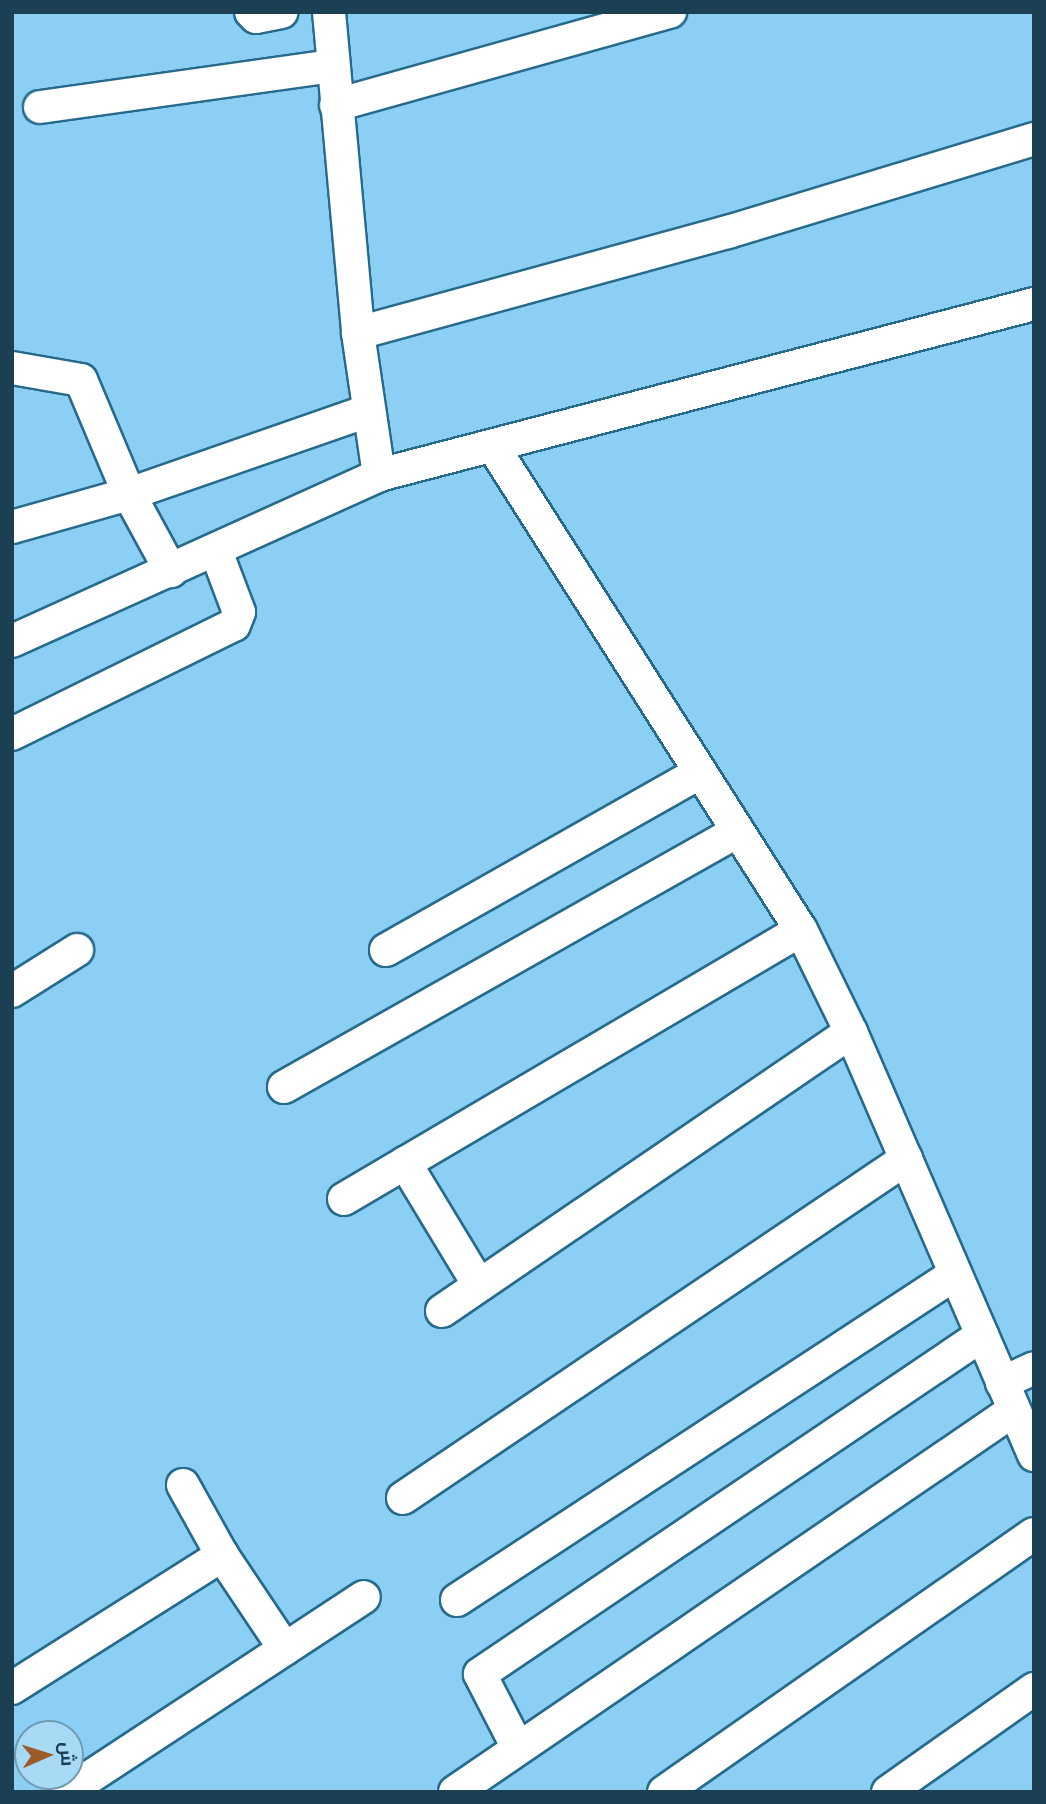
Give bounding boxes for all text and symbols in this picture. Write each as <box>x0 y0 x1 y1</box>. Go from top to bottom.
north arrow <box>14 1720 84 1790</box>
text: ش <box>55 1741 81 1767</box>

